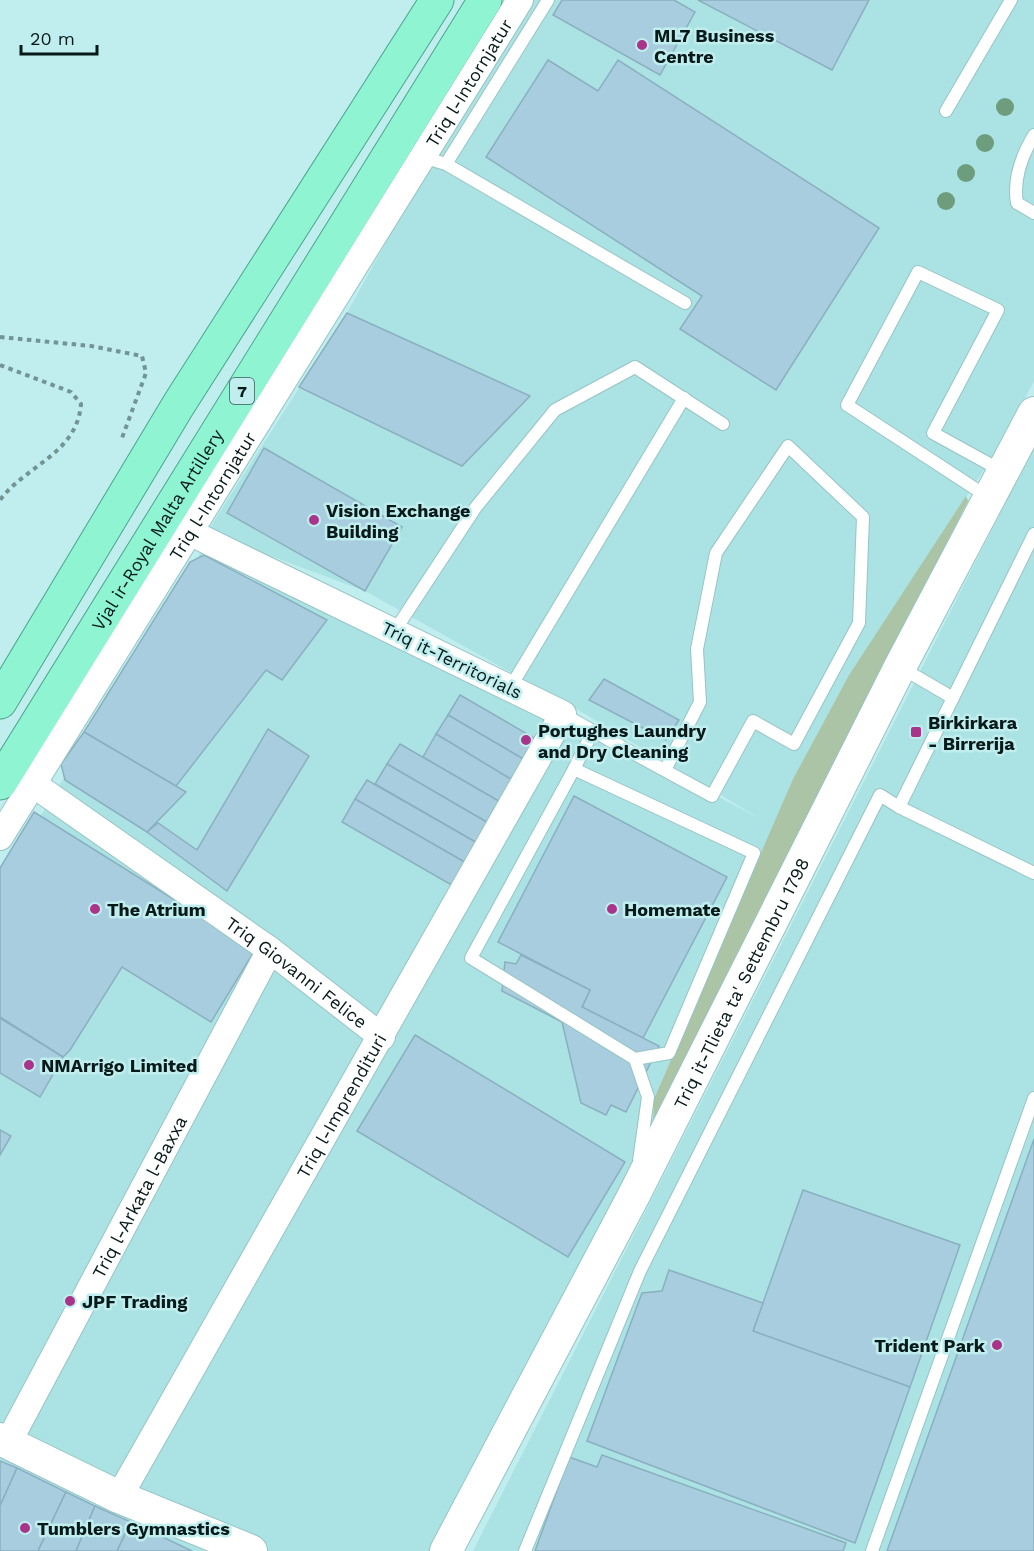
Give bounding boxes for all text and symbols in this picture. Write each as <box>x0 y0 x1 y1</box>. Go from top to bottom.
street label: Triq l-Intornjatur <box>421 15 516 151</box>
scale bar <box>21 18 98 56</box>
place label: ML7 Business Centre <box>654 25 775 67</box>
text: 20 m <box>30 28 75 49</box>
marker: ML7 Business Centre <box>635 38 649 52</box>
road number: 7 <box>230 378 254 404</box>
street label: Vjal ir-Royal Malta Artillery <box>87 425 227 634</box>
street label: Triq l-Intornjatur <box>164 428 260 563</box>
place label: Vision Exchange Building <box>326 500 470 542</box>
marker: Vision Exchange Building <box>307 513 321 527</box>
street label: Triq it-Territorials <box>379 617 525 703</box>
place label: Birkirkara - Birrerija <box>928 712 1018 754</box>
place label: Portughes Laundry and Dry Cleaning <box>538 720 707 762</box>
marker: Birkirkara - Birrerija <box>909 725 923 739</box>
marker: Portughes Laundry and Dry Cleaning <box>519 733 533 747</box>
street label: Triq it-Tlieta ta' Settembru 1798 <box>669 854 813 1112</box>
place label: The Atrium <box>107 899 206 920</box>
place label: Homemate <box>624 899 721 920</box>
marker: The Atrium <box>88 902 102 916</box>
marker: Homemate <box>605 902 619 916</box>
street label: Triq Giovanni Felice <box>222 912 372 1032</box>
street label: Triq l-Imprendituri <box>292 1030 390 1181</box>
place label: NMArrigo Limited <box>41 1055 197 1076</box>
marker: NMArrigo Limited <box>22 1058 36 1072</box>
street label: Triq l-Arkata l-Baxxa <box>87 1112 191 1281</box>
place label: JPF Trading <box>82 1291 188 1312</box>
marker: JPF Trading <box>63 1294 77 1308</box>
place label: Trident Park <box>874 1335 986 1356</box>
marker: Trident Park <box>990 1338 1004 1352</box>
place label: Tumblers Gymnastics <box>37 1518 230 1539</box>
marker: Tumblers Gymnastics <box>18 1521 32 1535</box>

